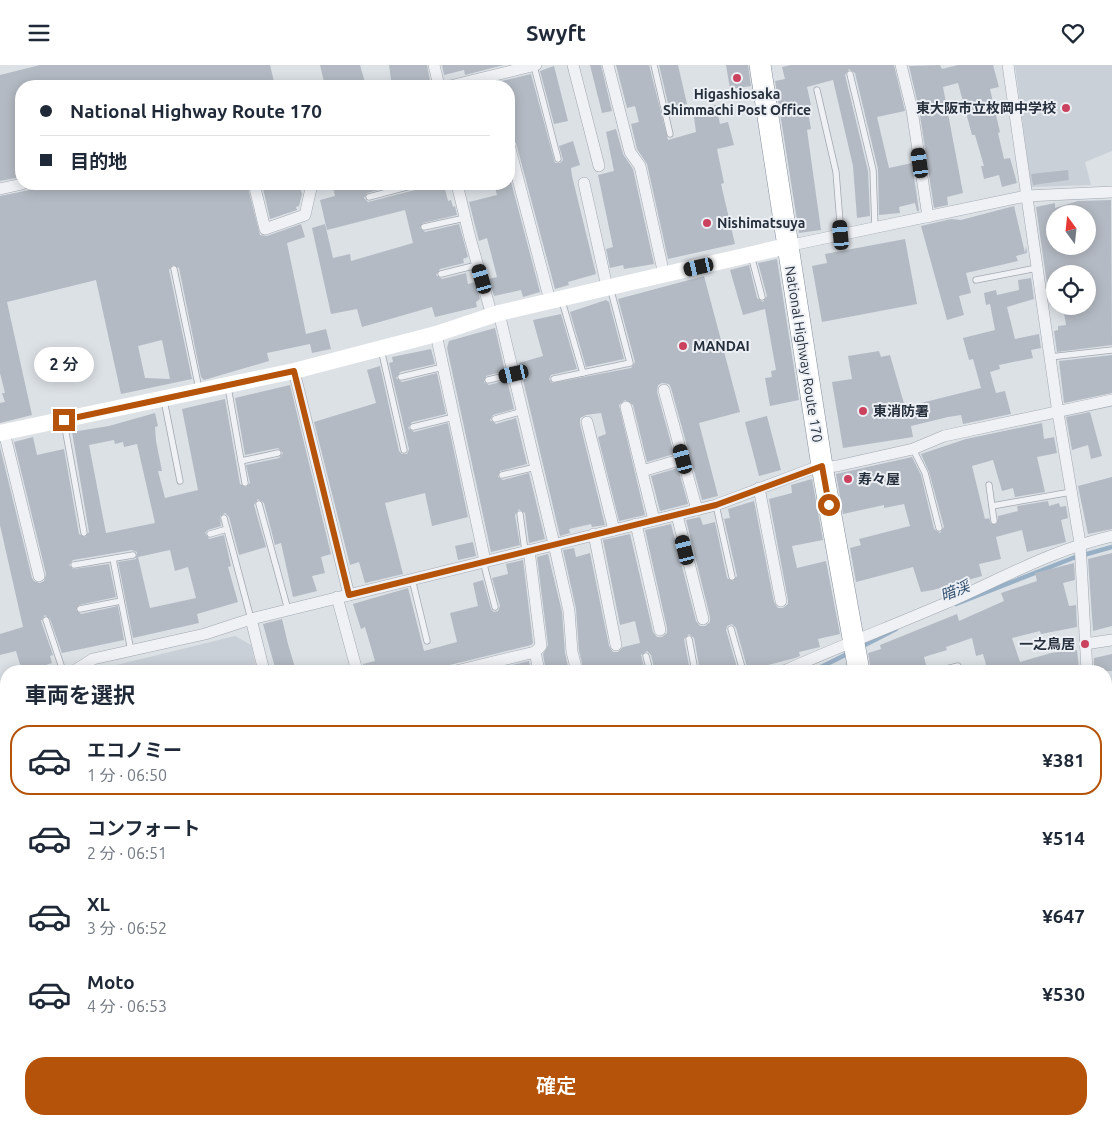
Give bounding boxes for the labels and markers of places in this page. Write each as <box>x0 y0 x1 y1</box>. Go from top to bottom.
marker: Higashiosaka Shimmachi Post Office <box>731 72 743 84</box>
place label: Higashiosaka Shimmachi Post Office <box>663 86 811 118</box>
place label: 東大阪市立枚岡中学校 <box>916 100 1056 116</box>
marker: 東大阪市立枚岡中学校 <box>1060 102 1072 114</box>
place label: Nishimatsuya <box>717 215 805 231</box>
marker: Nishimatsuya <box>701 217 713 229</box>
place label: MANDAI <box>693 338 750 354</box>
marker: MANDAI <box>677 340 689 352</box>
place label: 東消防署 <box>873 403 929 419</box>
marker: 東消防署 <box>857 405 869 417</box>
place label: 寿々屋 <box>858 471 900 487</box>
marker: 寿々屋 <box>842 473 854 485</box>
place label: 一之鳥居 <box>1019 636 1075 652</box>
marker: 一之鳥居 <box>1079 638 1091 650</box>

